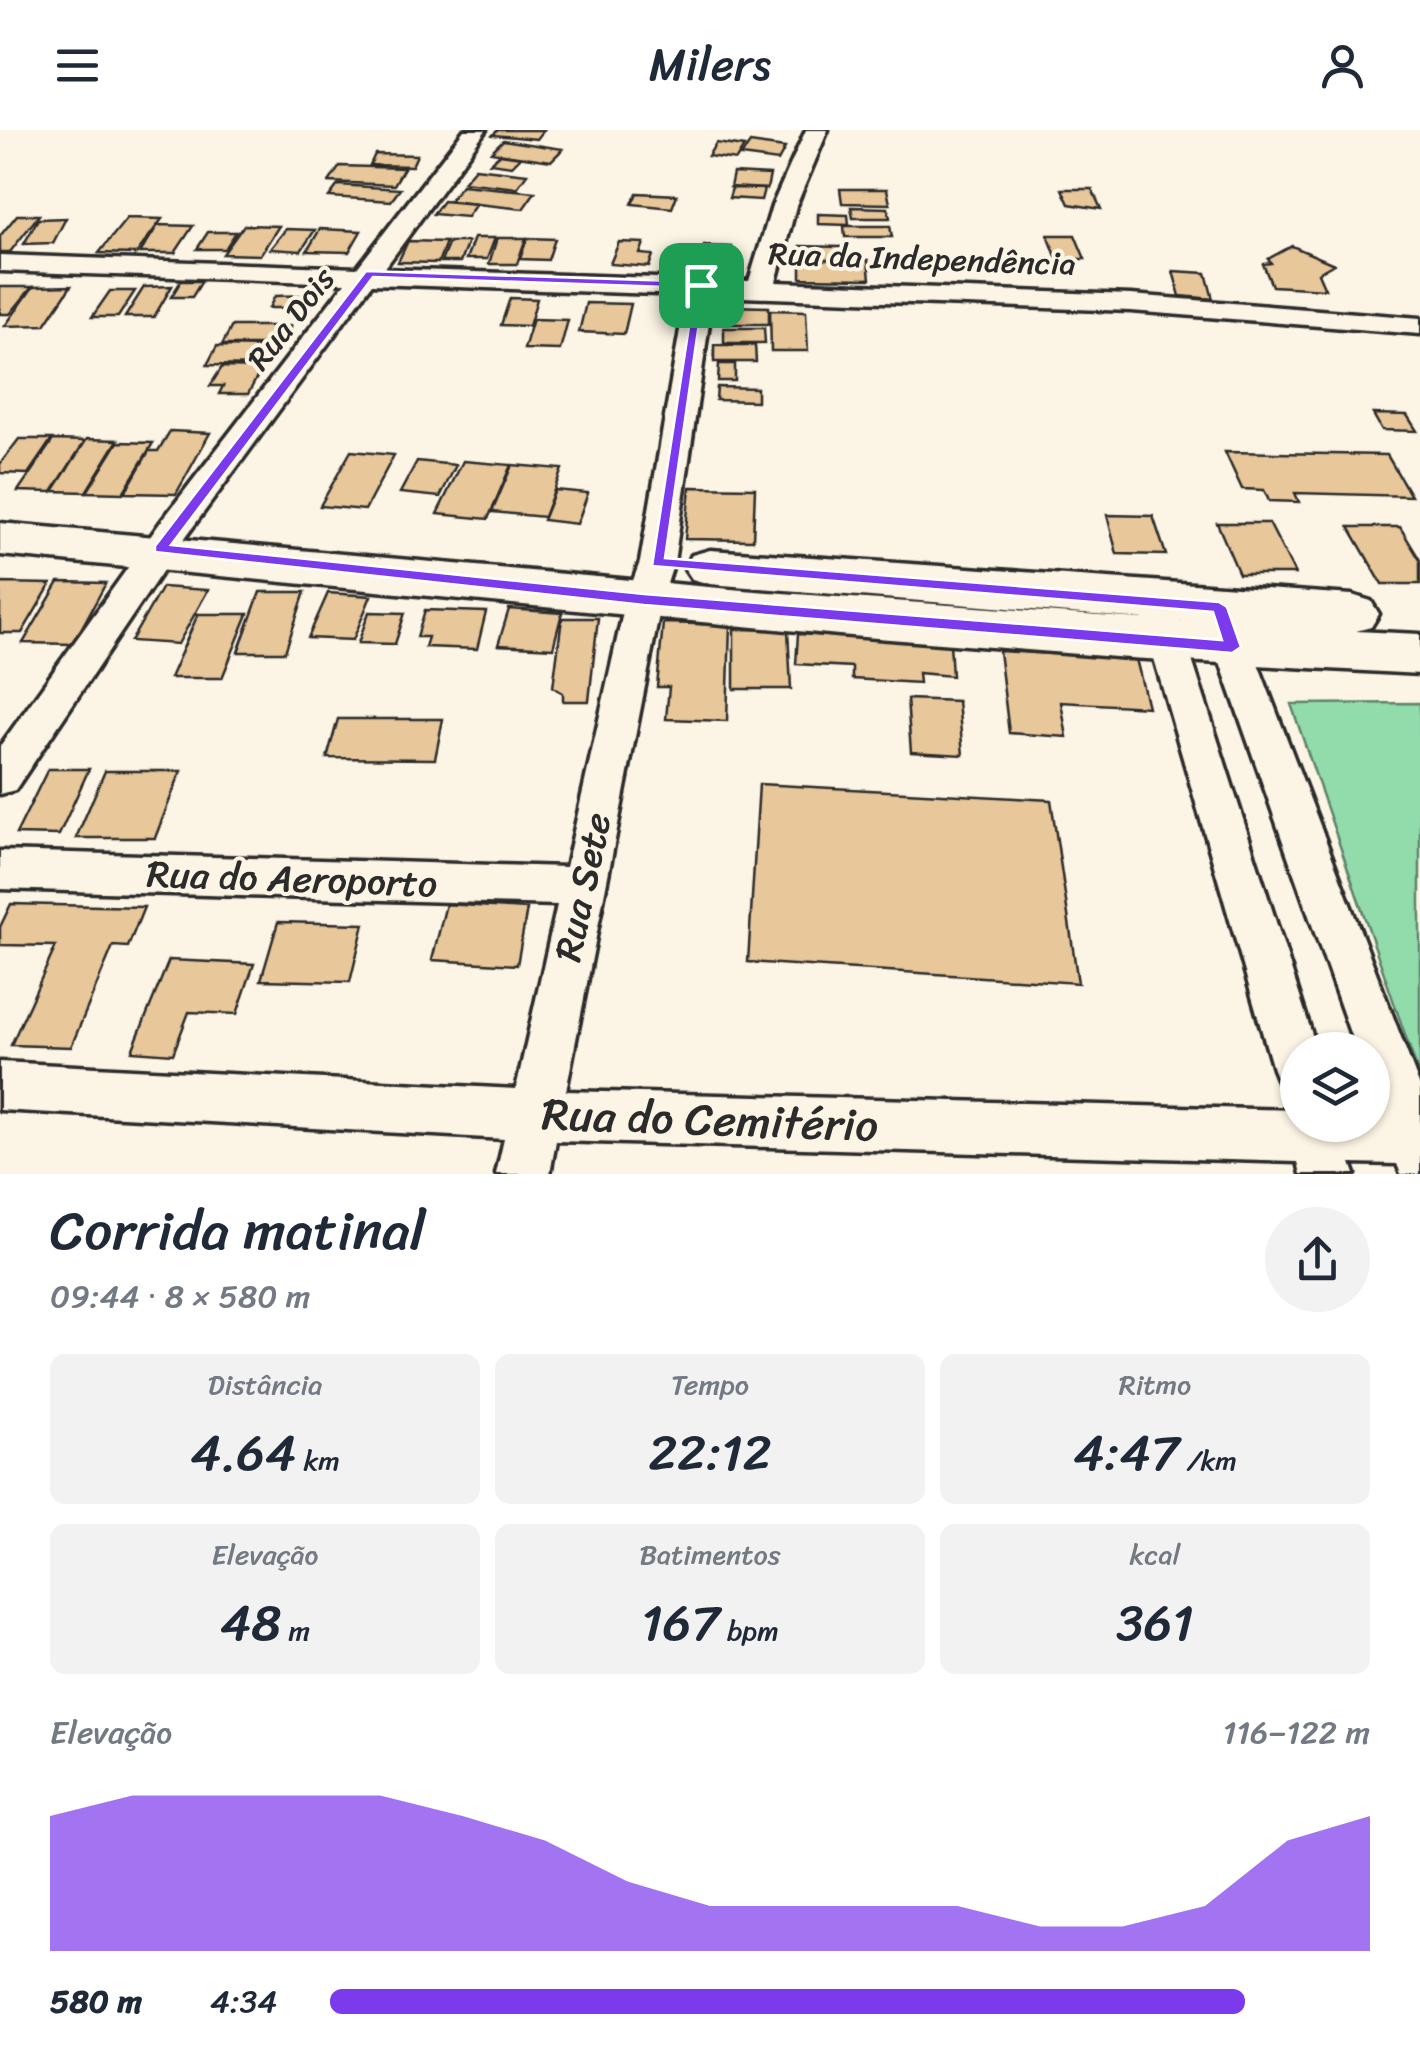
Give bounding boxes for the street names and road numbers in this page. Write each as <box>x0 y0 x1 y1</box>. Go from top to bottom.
street label: Rua da Independência <box>767 225 1077 293</box>
street label: Rua Dois <box>232 254 350 384</box>
street label: Rua Sete <box>535 806 631 968</box>
street label: Rua do Aeroporto <box>146 840 438 918</box>
street label: Rua do Cemitério <box>540 1074 880 1166</box>

